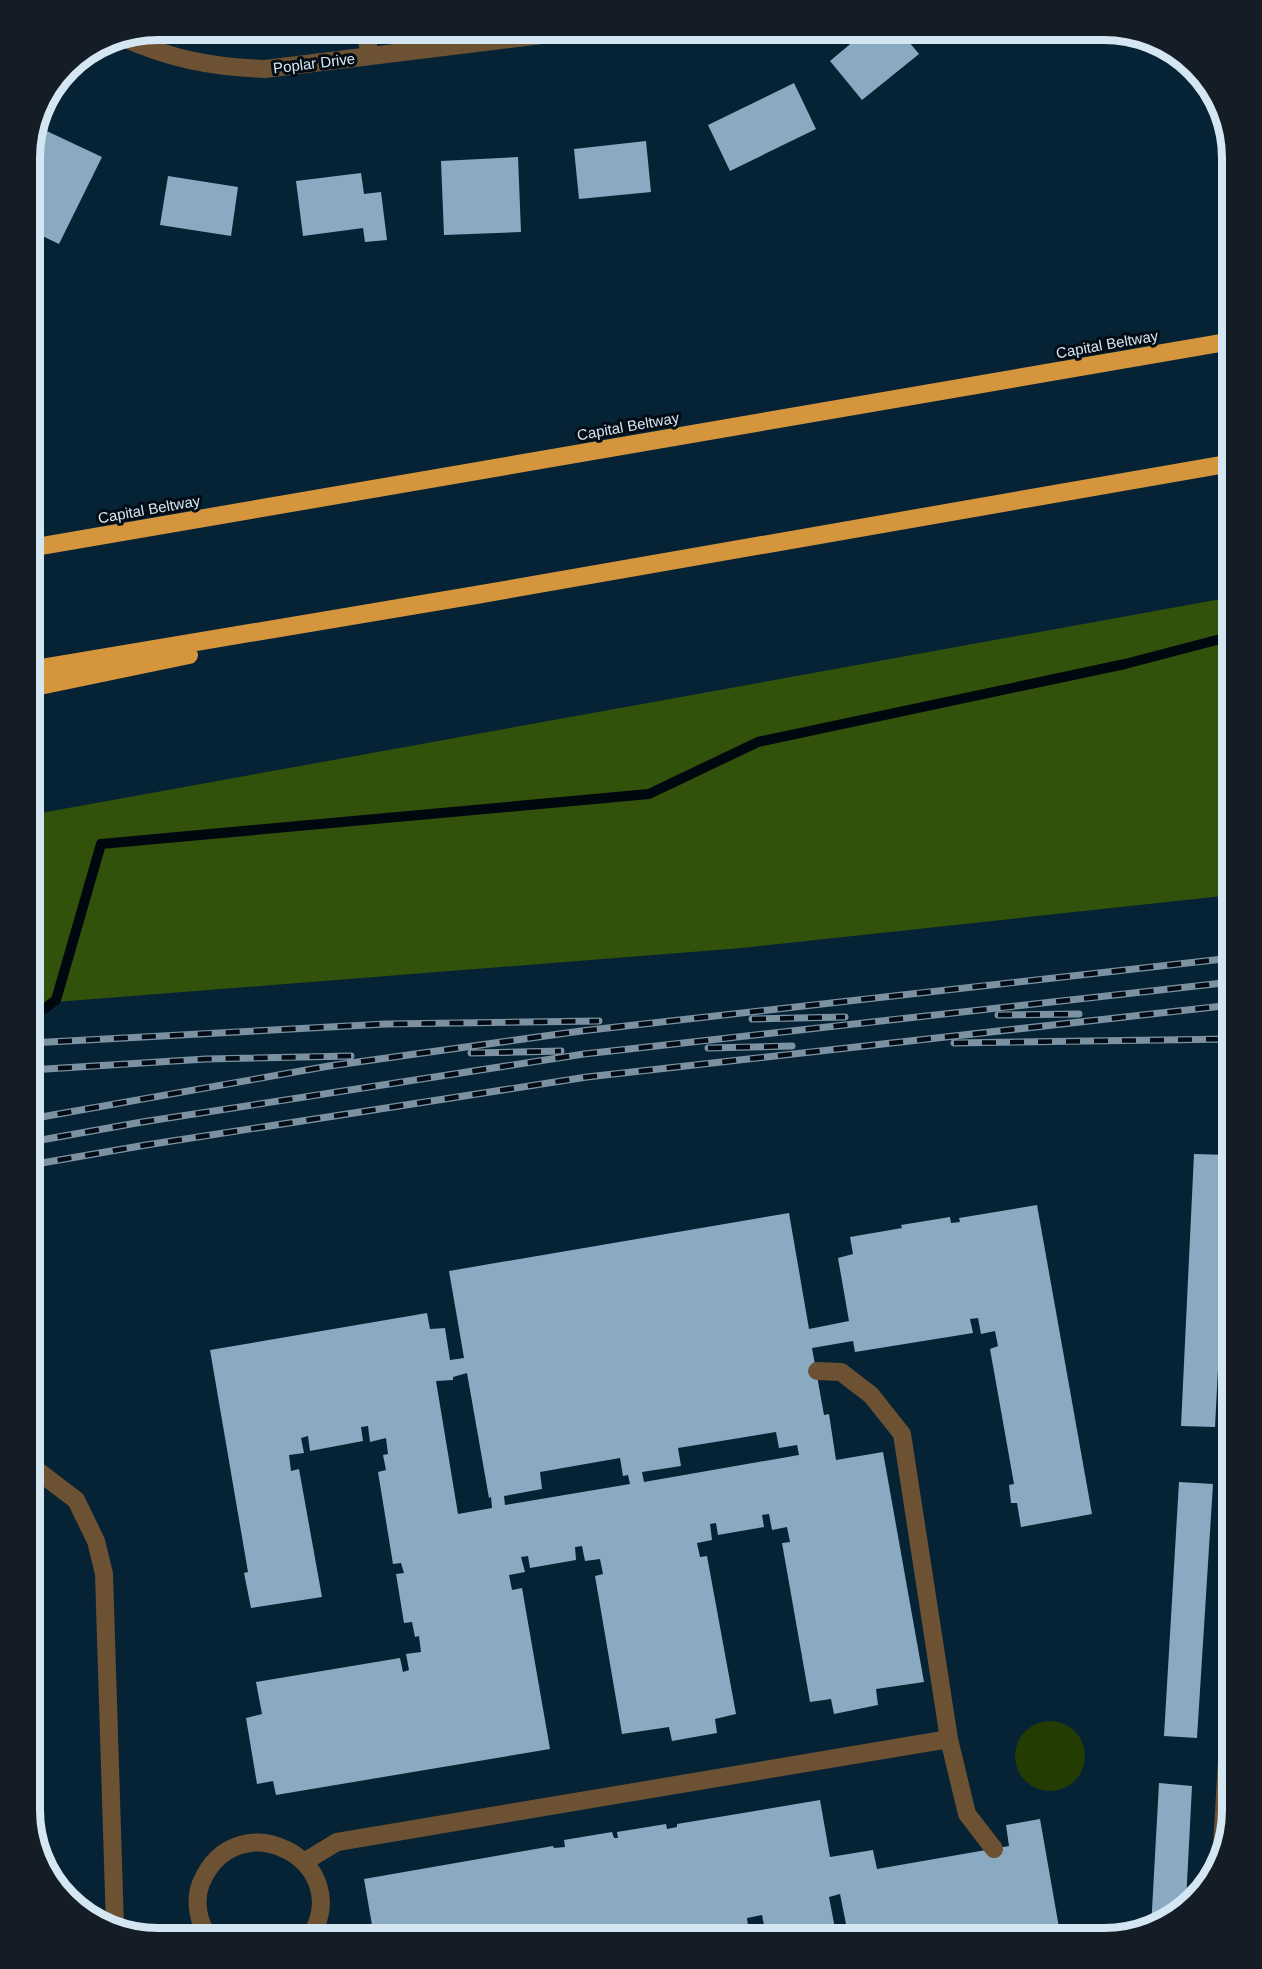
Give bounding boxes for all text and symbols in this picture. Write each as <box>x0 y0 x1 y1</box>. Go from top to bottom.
street label: Poplar Drive <box>272 50 356 76</box>
street label: Capital Beltway <box>1055 327 1160 361</box>
street label: Capital Beltway <box>576 409 681 443</box>
street label: Capital Beltway <box>97 492 202 526</box>

